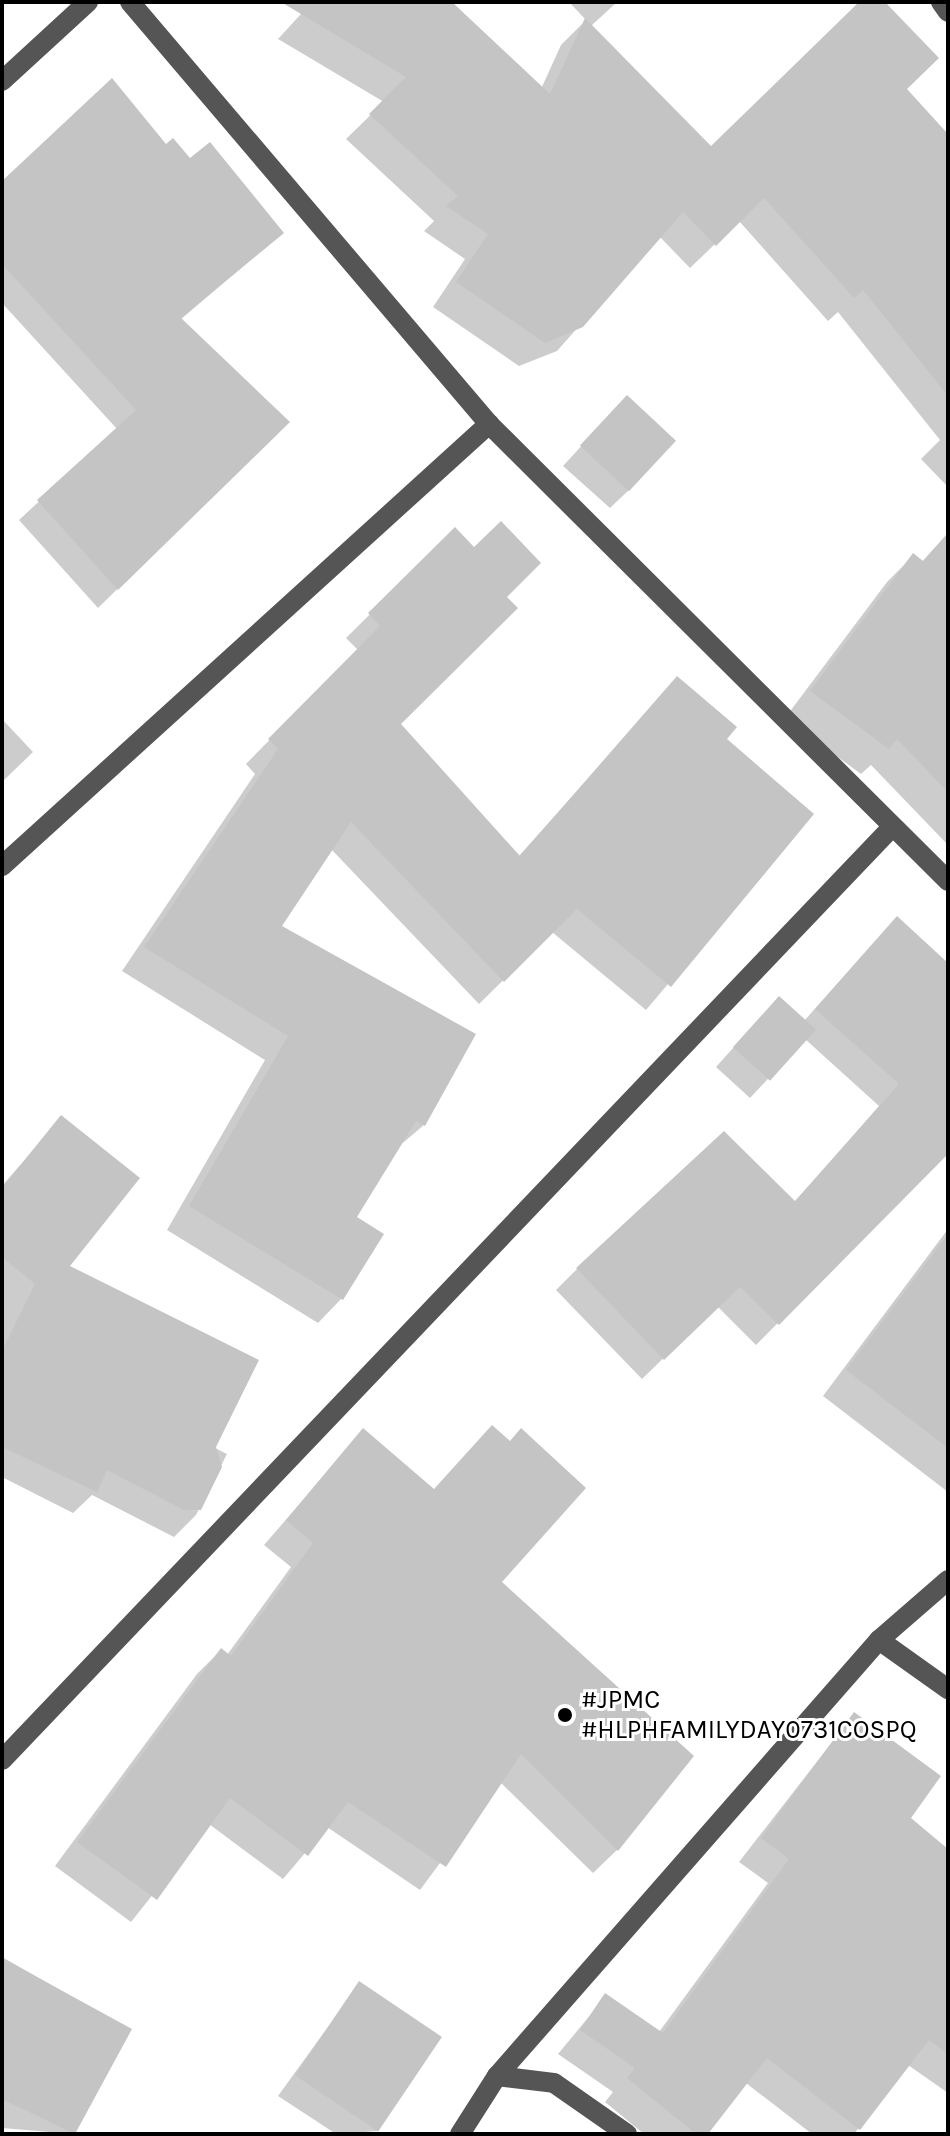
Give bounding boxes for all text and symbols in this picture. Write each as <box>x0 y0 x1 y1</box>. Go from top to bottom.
place label: #JPMC #HLPHFAMILYDAY0731COSPQ <box>581 1684 917 1746</box>
marker: #JPMC #HLPHFAMILYDAY0731COSPQ <box>556 1706 574 1724</box>

